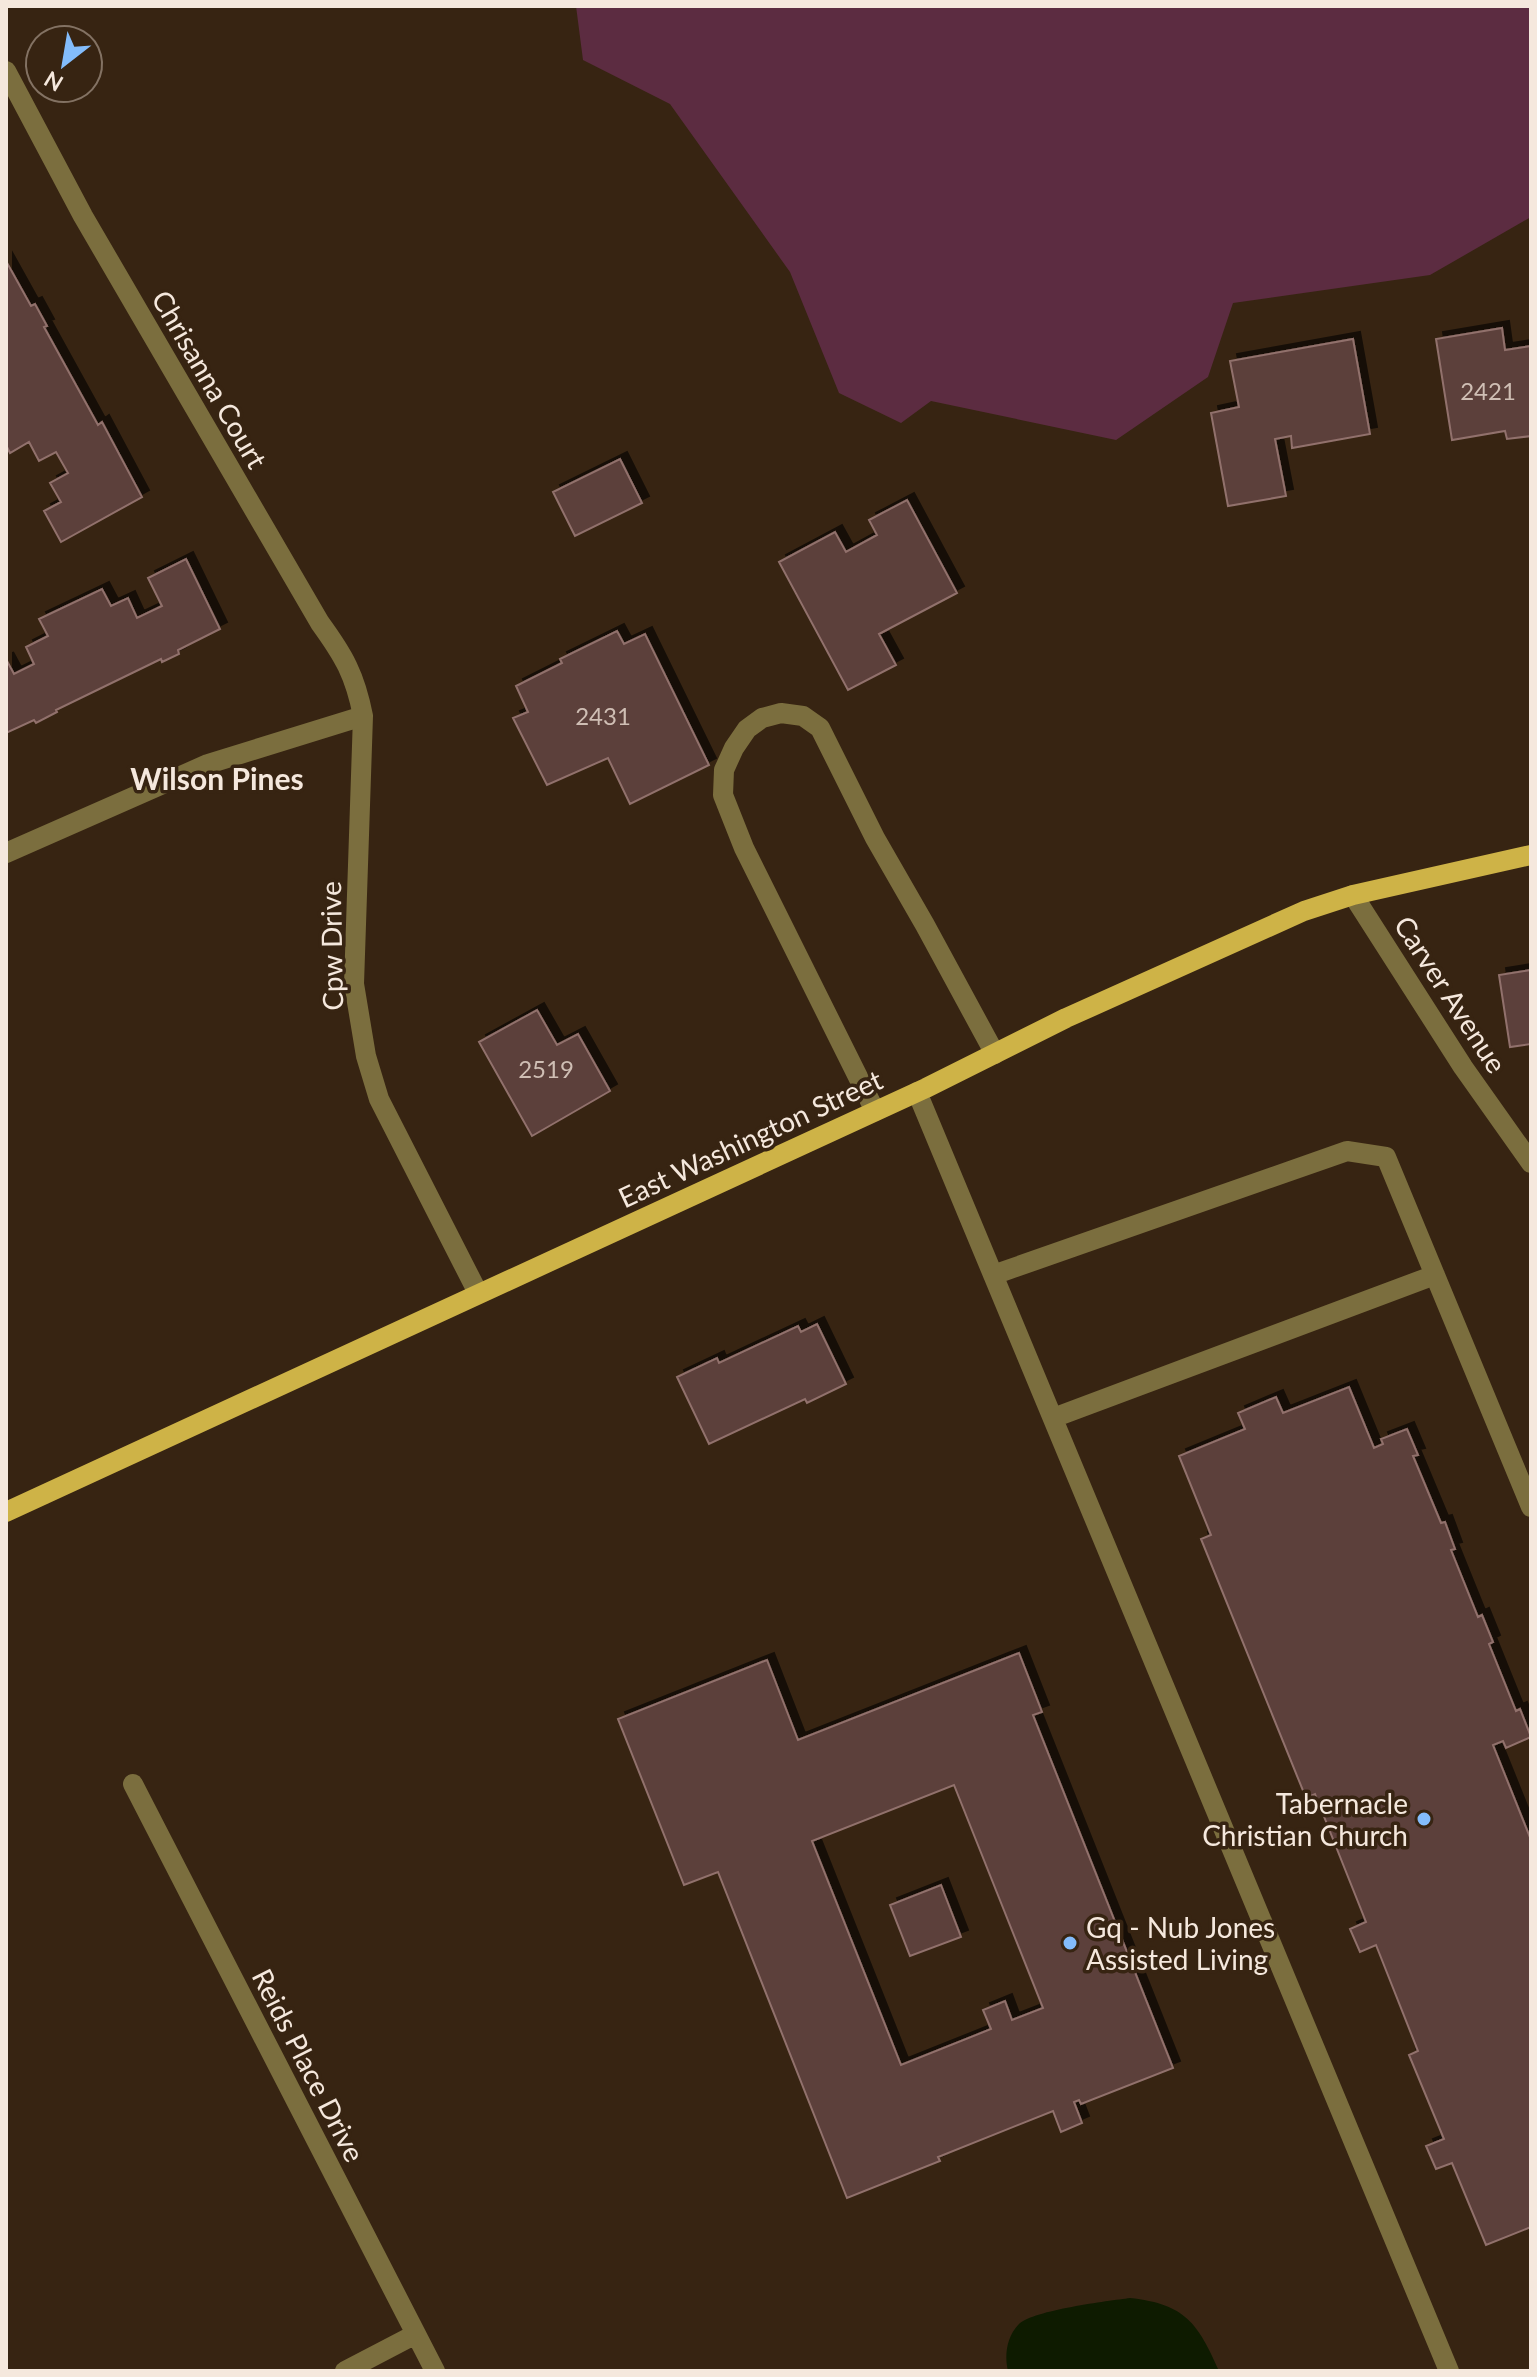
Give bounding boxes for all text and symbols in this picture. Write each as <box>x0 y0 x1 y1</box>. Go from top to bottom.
north arrow <box>24 24 104 104</box>
text: N <box>39 66 68 98</box>
street label: Chrisanna Court <box>145 284 275 474</box>
house number: 2421 <box>1460 376 1516 405</box>
house number: 2431 <box>575 701 631 730</box>
district label: Wilson Pines <box>130 760 304 796</box>
street label: Cpw Drive <box>313 881 349 1011</box>
street label: Carver Avenue <box>1388 909 1514 1079</box>
house number: 2519 <box>518 1054 574 1083</box>
street label: East Washington Street <box>613 1062 887 1214</box>
place label: Tabernacle Christian Church <box>1202 1786 1408 1852</box>
marker: Tabernacle Christian Church <box>1415 1810 1433 1828</box>
place label: Gq - Nub Jones Assisted Living <box>1086 1910 1275 1976</box>
marker: Gq - Nub Jones Assisted Living <box>1061 1934 1079 1952</box>
street label: Reids Place Drive <box>246 1963 372 2167</box>

